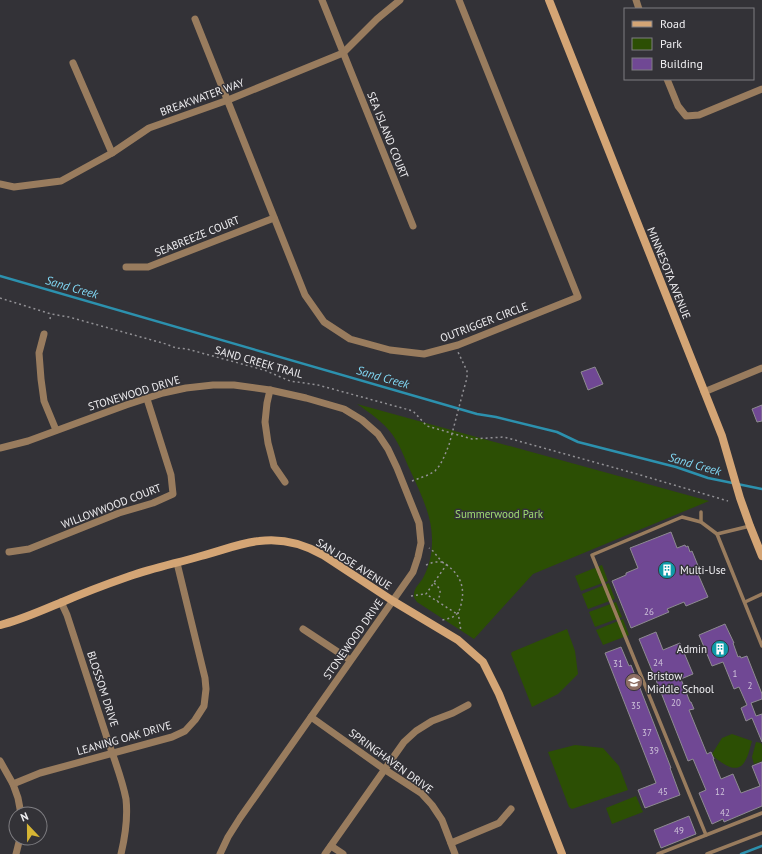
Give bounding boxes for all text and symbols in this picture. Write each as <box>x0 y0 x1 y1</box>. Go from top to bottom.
legend <box>624 8 754 80</box>
text: Road <box>660 16 685 31</box>
text: Park <box>660 36 682 51</box>
text: Building <box>660 56 703 71</box>
street label: BREAKWATER WAY <box>158 75 247 119</box>
street label: SEA ISLAND COURT <box>364 90 412 180</box>
street label: SEABREEZE COURT <box>152 213 242 259</box>
street label: MINNESOTA AVENUE <box>644 225 694 321</box>
water label: Sand Creek <box>44 272 101 302</box>
street label: OUTRIGGER CIRCLE <box>438 299 530 345</box>
street label: SAND CREEK TRAIL <box>213 343 305 381</box>
water label: Sand Creek <box>355 362 412 392</box>
street label: STONEWOOD DRIVE <box>86 372 182 414</box>
water label: Sand Creek <box>667 449 724 479</box>
street label: WILLOWWOOD COURT <box>59 480 163 532</box>
park label: Summerwood Park <box>455 507 544 521</box>
street label: SAN JOSE AVENUE <box>314 535 394 593</box>
building icon: Multi-Use <box>657 560 677 580</box>
place label: Multi-Use <box>680 563 726 577</box>
street label: STONEWOOD DRIVE <box>320 596 386 682</box>
house number: 26 <box>644 606 654 617</box>
building icon: Admin <box>710 639 730 659</box>
place label: Admin <box>677 642 707 656</box>
street label: BLOSSOM DRIVE <box>84 649 122 729</box>
house number: 24 <box>653 657 663 668</box>
house number: 31 <box>613 658 623 669</box>
house number: 1 <box>733 668 738 679</box>
place label: Bristow Middle School <box>647 669 715 696</box>
school or university icon: Bristow Middle School <box>624 672 644 692</box>
house number: 2 <box>748 680 753 691</box>
house number: 20 <box>671 697 681 708</box>
house number: 35 <box>631 700 641 711</box>
street label: LEANING OAK DRIVE <box>75 718 173 758</box>
street label: SPRINGHAVEN DRIVE <box>346 726 436 796</box>
house number: 37 <box>642 727 652 738</box>
house number: 39 <box>649 745 659 756</box>
house number: 45 <box>658 786 668 797</box>
house number: 12 <box>715 786 725 797</box>
north arrow <box>8 806 48 846</box>
house number: 42 <box>720 807 730 818</box>
text: N <box>18 809 30 825</box>
house number: 49 <box>674 825 684 836</box>

